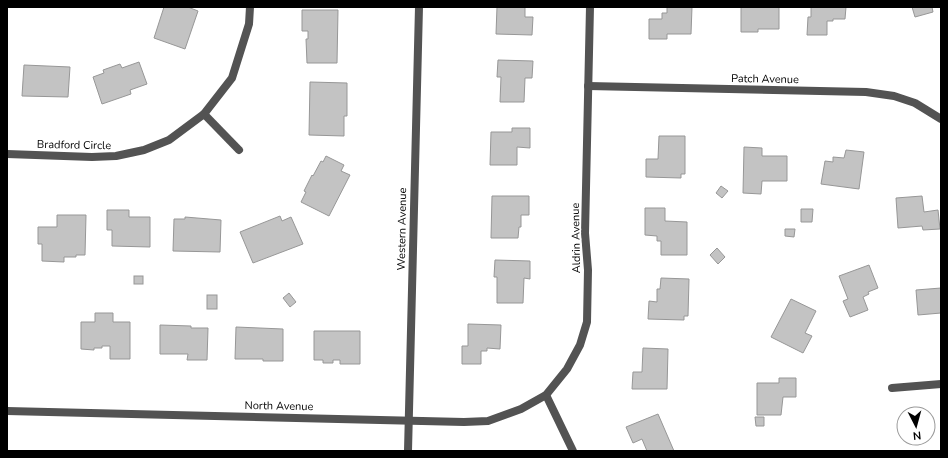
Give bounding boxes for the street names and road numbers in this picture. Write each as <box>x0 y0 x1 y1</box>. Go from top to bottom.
street label: Patch Avenue <box>731 71 799 87</box>
street label: Bradford Circle <box>37 137 111 153</box>
street label: Western Avenue <box>394 187 410 270</box>
street label: Aldrin Avenue <box>568 202 584 273</box>
street label: North Avenue <box>244 398 314 414</box>

